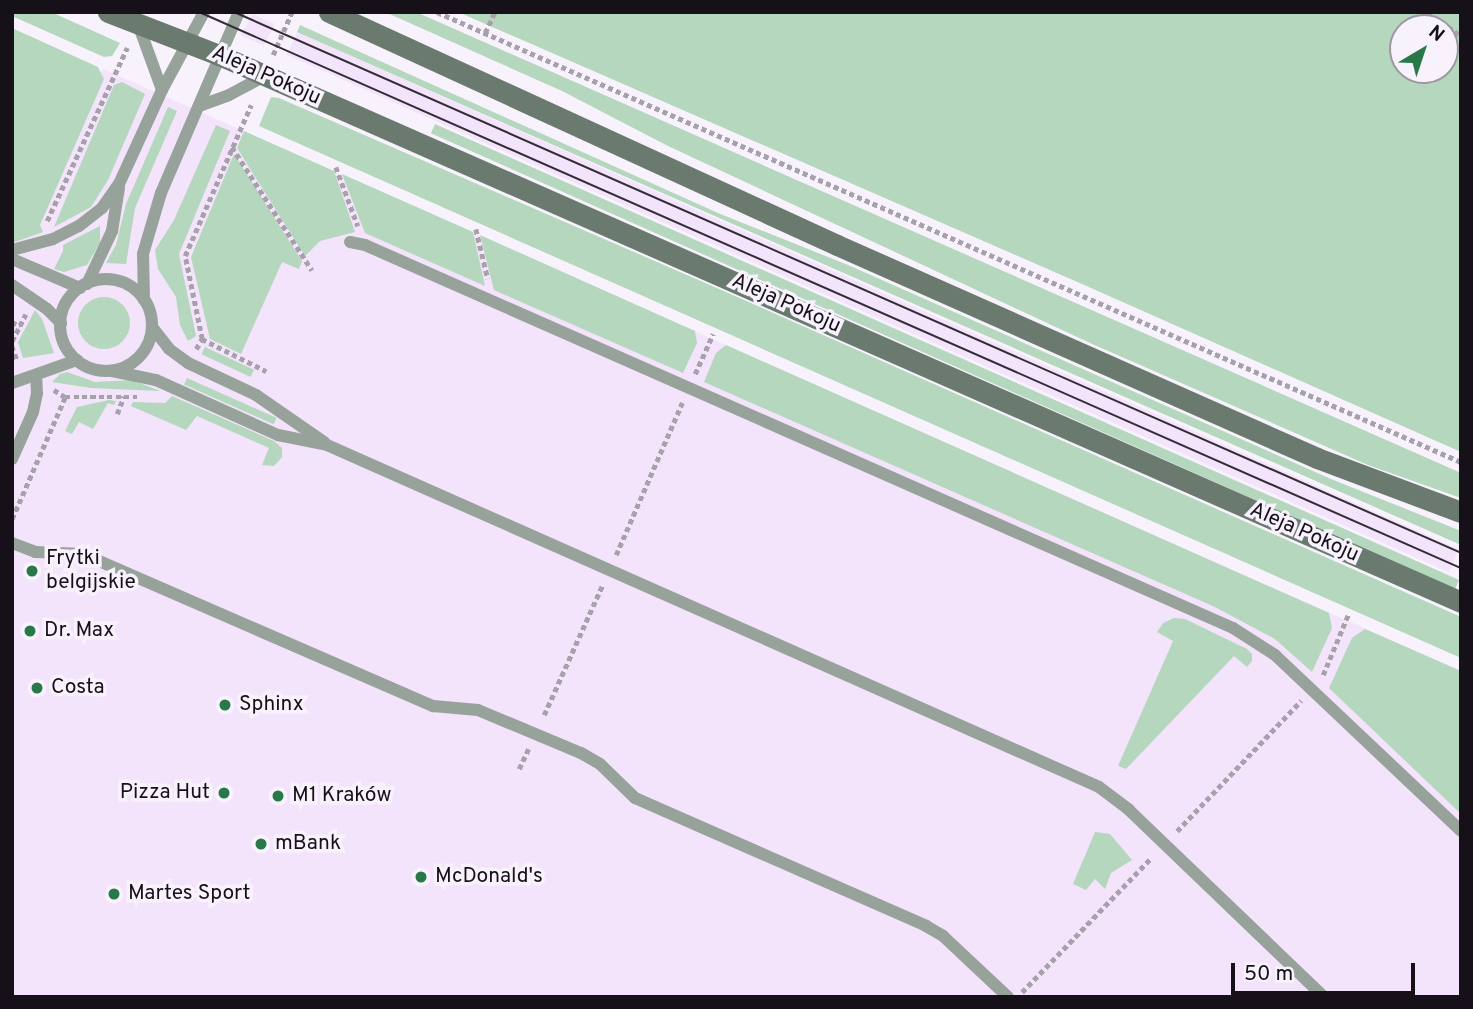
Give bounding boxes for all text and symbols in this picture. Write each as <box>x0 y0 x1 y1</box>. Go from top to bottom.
north arrow <box>1389 14 1459 84</box>
text: N <box>1423 21 1449 48</box>
street label: Aleja Pokoju <box>208 41 324 111</box>
street label: Aleja Pokoju <box>728 269 844 339</box>
street label: Aleja Pokoju <box>1246 498 1362 568</box>
place label: Frytki belgijskie <box>46 546 136 596</box>
marker: Frytki belgijskie <box>24 563 40 579</box>
place label: Dr. Max <box>44 618 114 644</box>
marker: Dr. Max <box>22 623 38 639</box>
place label: Costa <box>51 675 105 701</box>
marker: Costa <box>29 680 45 696</box>
place label: Sphinx <box>239 692 304 718</box>
marker: Sphinx <box>217 697 233 713</box>
place label: Pizza Hut <box>120 780 210 806</box>
place label: M1 Kraków <box>292 783 392 809</box>
marker: Pizza Hut <box>216 785 232 801</box>
marker: M1 Kraków <box>270 788 286 804</box>
place label: mBank <box>275 831 341 857</box>
marker: mBank <box>253 836 269 852</box>
place label: McDonald's <box>435 864 543 890</box>
marker: McDonald's <box>413 869 429 885</box>
place label: Martes Sport <box>128 881 250 907</box>
marker: Martes Sport <box>106 886 122 902</box>
scale bar <box>1235 950 1419 994</box>
text: 50 m <box>1244 961 1293 988</box>

